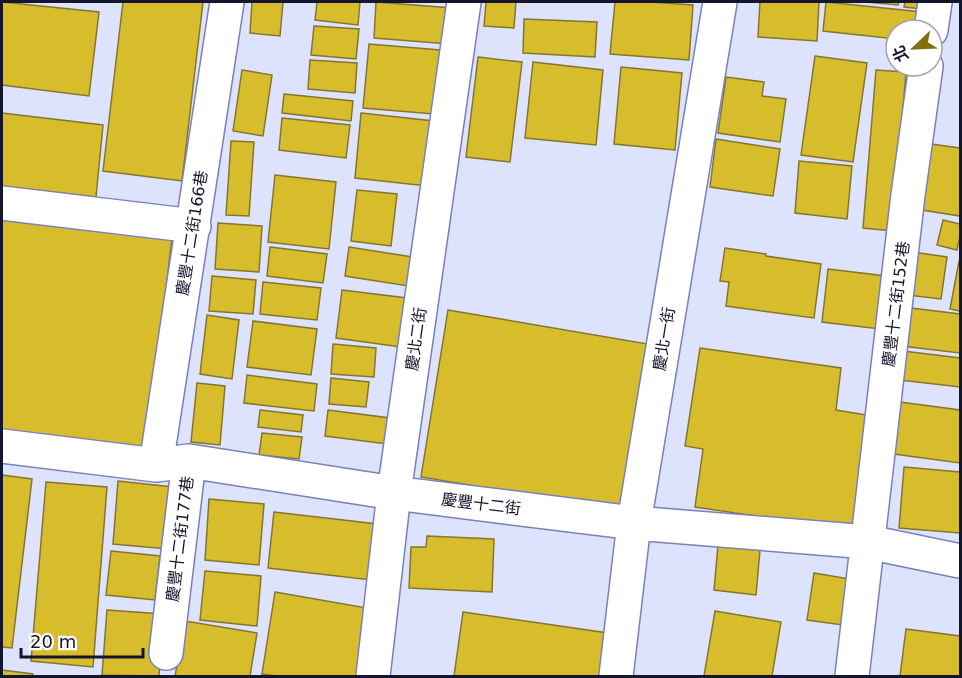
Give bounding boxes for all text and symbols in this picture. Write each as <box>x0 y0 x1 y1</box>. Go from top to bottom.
north arrow <box>884 18 944 78</box>
text: 北 <box>889 43 913 65</box>
street label: 慶豐十二街166巷 <box>173 169 211 297</box>
street label: 慶豐十二街152巷 <box>879 240 913 368</box>
street label: 慶北二街 <box>402 306 430 372</box>
street label: 慶北一街 <box>650 306 678 372</box>
street label: 慶豐十二街177巷 <box>163 475 197 603</box>
street label: 慶豐十二街 <box>440 490 522 518</box>
scale bar <box>21 621 142 659</box>
text: 20 m <box>30 631 76 652</box>

